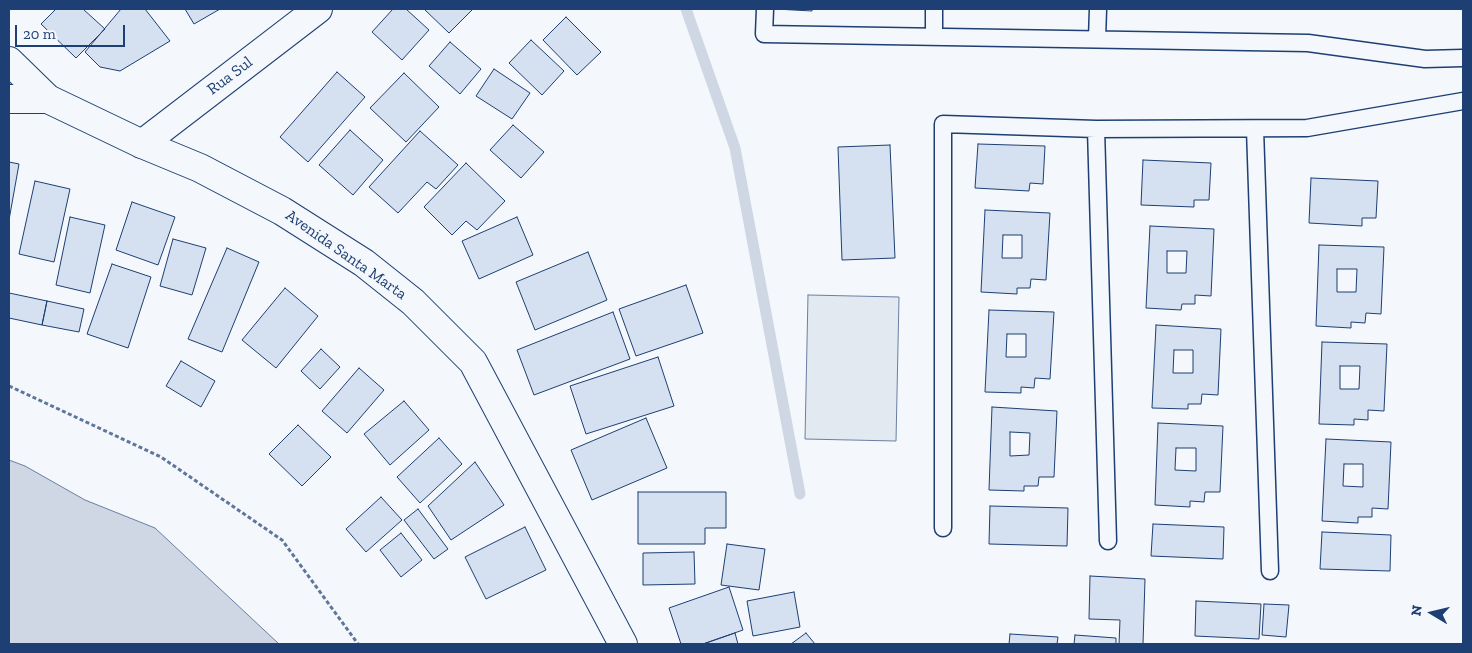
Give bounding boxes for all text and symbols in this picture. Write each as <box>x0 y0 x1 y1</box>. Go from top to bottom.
scale bar <box>18 15 128 47</box>
text: 20 m <box>23 25 56 43</box>
street label: Rua Sul <box>203 53 257 99</box>
street label: Avenida Santa Marta <box>282 206 410 304</box>
north arrow <box>1407 588 1457 638</box>
text: N <box>1407 604 1426 617</box>

